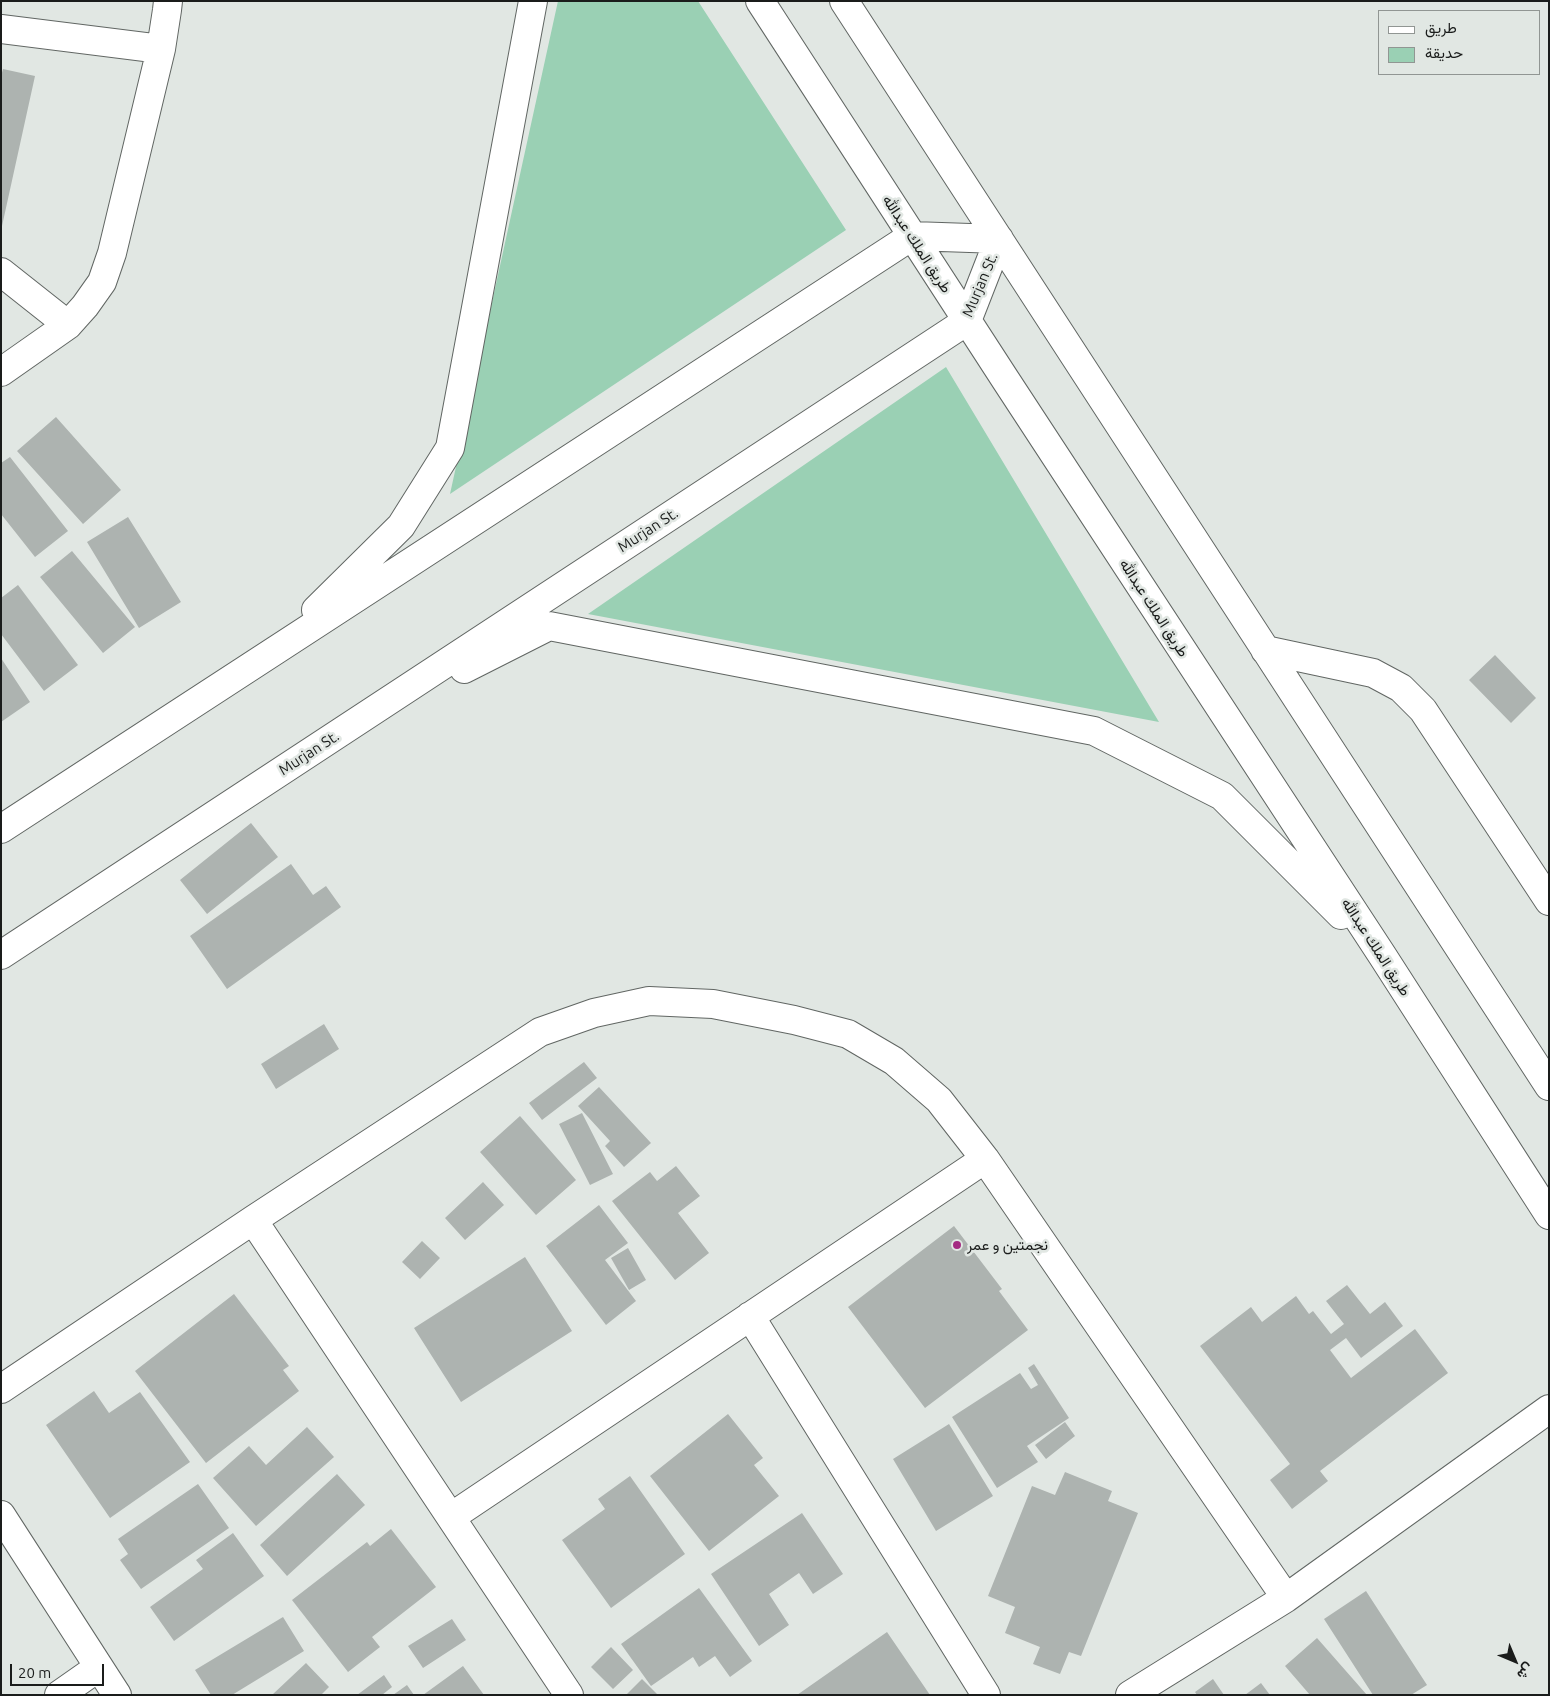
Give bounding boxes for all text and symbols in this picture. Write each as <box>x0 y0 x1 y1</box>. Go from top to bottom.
legend <box>1378 10 1540 75</box>
text: طريق <box>1425 19 1457 36</box>
text: حديقة <box>1425 44 1463 61</box>
street label: طريق الملك عبدالله <box>879 192 955 296</box>
street label: Murjan St. <box>958 250 1002 320</box>
street label: Murjan St. <box>614 504 682 556</box>
street label: طريق الملك عبدالله <box>1116 556 1192 660</box>
street label: Murjan St. <box>275 727 343 779</box>
street label: طريق الملك عبدالله <box>1338 895 1414 999</box>
place label: نجمتين و عمر <box>967 1236 1048 1254</box>
marker: نجمتين و عمر <box>951 1239 963 1251</box>
north arrow <box>1490 1636 1540 1686</box>
scale bar <box>12 1654 106 1686</box>
text: ش <box>1514 1660 1537 1683</box>
text: 20 m <box>18 1664 51 1681</box>

